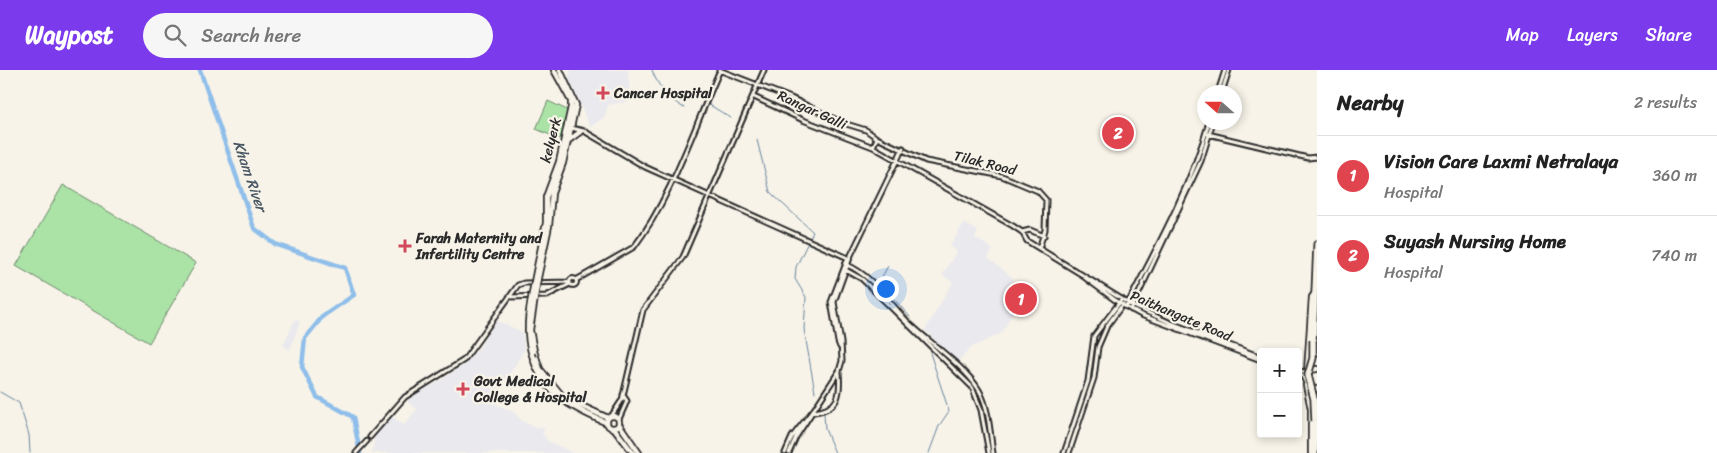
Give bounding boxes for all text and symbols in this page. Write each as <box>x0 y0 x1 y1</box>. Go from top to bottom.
search box <box>143 13 493 58</box>
text: Waypost <box>25 14 113 56</box>
text: Search here <box>201 19 301 52</box>
text: Map <box>1506 19 1539 51</box>
text: Layers <box>1567 19 1618 51</box>
text: Share <box>1646 19 1692 51</box>
icon: search <box>161 21 189 49</box>
place label: Cancer Hospital <box>613 81 713 106</box>
street label: Rangar Galli <box>773 83 852 137</box>
text: Nearby <box>1337 84 1403 122</box>
north arrow <box>1197 85 1242 130</box>
marker: Cancer Hospital <box>596 86 610 100</box>
text: 2 results <box>1634 88 1697 117</box>
street label: kelyerk <box>533 114 569 165</box>
pin: 2 <box>1102 114 1134 152</box>
water label: Kham River <box>226 137 275 218</box>
street label: Tilak Road <box>951 143 1020 183</box>
text: Vision Care Laxmi Netralaya <box>1384 145 1618 178</box>
text: 1 <box>1350 161 1356 190</box>
text: 360 m <box>1653 161 1697 190</box>
text: Hospital <box>1384 178 1443 207</box>
text: Suyash Nursing Home <box>1384 225 1566 258</box>
place label: Farah Maternity and Infertility Centre <box>415 226 544 267</box>
marker: Farah Maternity and Infertility Centre <box>398 239 412 253</box>
text: 2 <box>1348 241 1358 270</box>
text: 740 m <box>1651 241 1697 270</box>
text: Hospital <box>1384 258 1443 287</box>
your location <box>873 276 899 302</box>
pin: 1 <box>1005 280 1037 318</box>
street label: Paithangate Road <box>1126 283 1237 349</box>
map controls <box>1257 348 1302 438</box>
button: + <box>1257 348 1302 393</box>
place label: Govt Medical College & Hospital <box>473 369 587 410</box>
marker: Govt Medical College & Hospital <box>456 382 470 396</box>
button: − <box>1257 393 1302 438</box>

